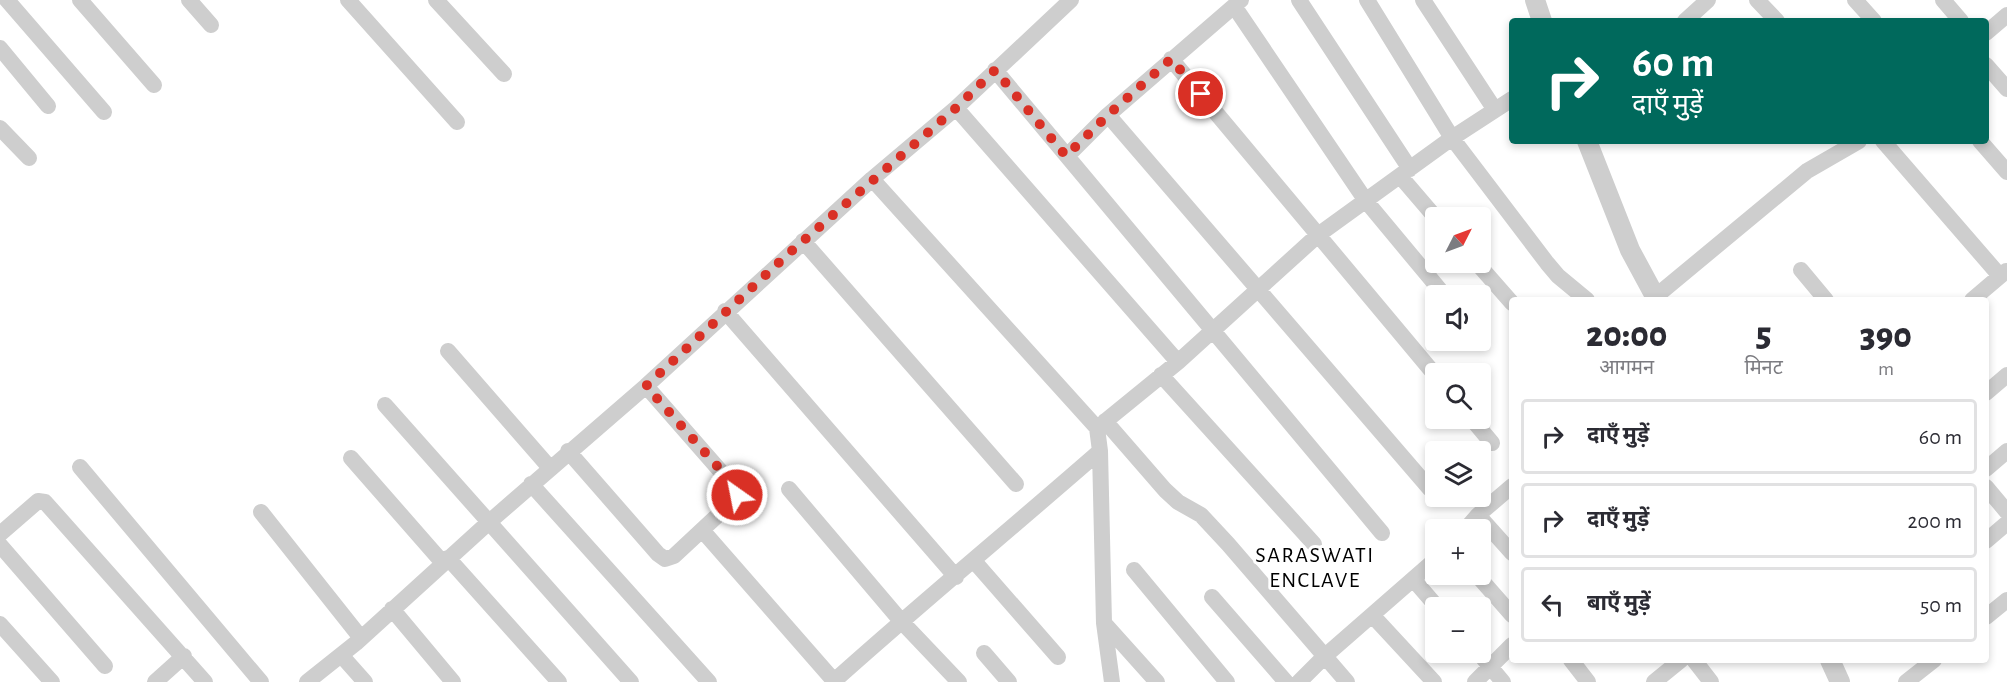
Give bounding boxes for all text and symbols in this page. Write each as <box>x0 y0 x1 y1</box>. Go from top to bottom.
icon: right <box>1533 42 1611 120</box>
text: 60 m <box>1632 42 1714 84</box>
pin <box>1175 68 1226 119</box>
icon: arrive <box>1184 77 1217 110</box>
text: दाएँ मुड़ें <box>1632 91 1703 118</box>
north arrow <box>1425 207 1491 273</box>
map controls <box>1425 207 1491 663</box>
button: sound <box>1425 285 1491 351</box>
text: 20:00 <box>1586 317 1667 353</box>
text: 5 <box>1756 317 1772 353</box>
text: 390 <box>1860 318 1912 354</box>
text: आगमन <box>1599 358 1654 378</box>
text: मिनट <box>1744 358 1783 378</box>
text: m <box>1878 359 1894 379</box>
button: search <box>1425 363 1491 429</box>
icon: right <box>1536 420 1569 453</box>
text: दाएँ मुड़ें <box>1587 424 1649 446</box>
text: 60 m <box>1919 426 1962 448</box>
button: layers <box>1425 441 1491 507</box>
position arrow <box>705 463 769 527</box>
icon: right <box>1536 504 1569 537</box>
text: दाएँ मुड़ें <box>1587 508 1649 530</box>
text: 200 m <box>1908 510 1962 532</box>
button: + <box>1425 519 1491 585</box>
district label: SARASWATI ENCLAVE <box>1255 544 1375 591</box>
icon: left <box>1536 588 1569 621</box>
text: बाएँ मुड़ें <box>1587 592 1651 614</box>
text: 50 m <box>1920 594 1962 616</box>
button: − <box>1425 597 1491 663</box>

